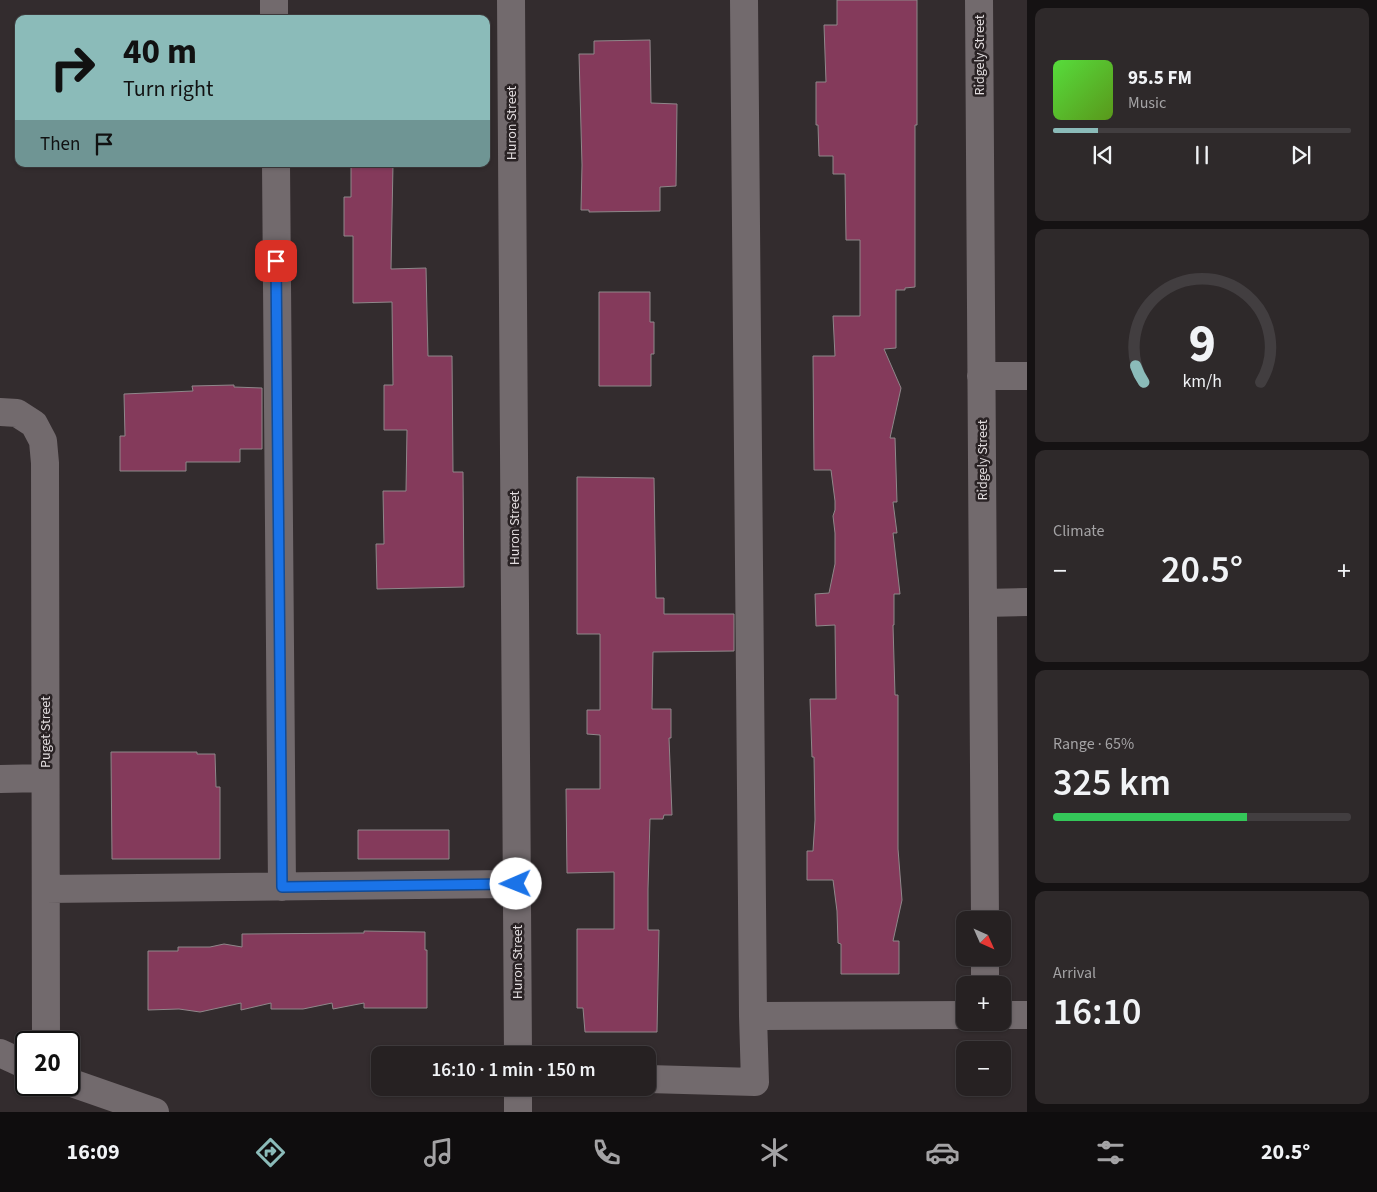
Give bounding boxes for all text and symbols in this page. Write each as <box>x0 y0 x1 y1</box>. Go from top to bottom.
street label: Ridgely Street <box>970 14 990 95</box>
text: 40 m <box>123 27 197 77</box>
icon: right <box>40 35 105 100</box>
text: 95.5 FM <box>1128 65 1192 92</box>
text: Turn right <box>123 73 213 105</box>
street label: Huron Street <box>502 85 522 160</box>
text: Music <box>1128 92 1166 114</box>
icon: arrive <box>90 130 118 158</box>
text: Then <box>40 131 80 158</box>
icon: previous <box>1089 141 1117 169</box>
icon: pause <box>1188 141 1216 169</box>
icon: next <box>1287 141 1315 169</box>
pin <box>255 240 297 282</box>
icon: arrive <box>262 247 290 275</box>
text: 9 <box>1188 308 1216 382</box>
text: km/h <box>1182 369 1222 394</box>
street label: Ridgely Street <box>973 419 993 500</box>
street label: Huron Street <box>505 490 525 565</box>
text: Climate <box>1053 520 1104 542</box>
text: 20.5° <box>1161 543 1243 597</box>
text: − <box>1053 551 1067 591</box>
text: + <box>1337 551 1351 591</box>
street label: Puget Street <box>36 696 56 768</box>
text: Range · 65% <box>1053 733 1134 755</box>
text: 325 km <box>1053 756 1171 810</box>
position arrow <box>489 857 541 909</box>
north arrow <box>956 911 1011 966</box>
map controls <box>956 911 1011 1096</box>
street label: Huron Street <box>508 924 528 999</box>
text: Arrival <box>1053 962 1096 984</box>
button: + <box>956 976 1011 1031</box>
text: 16:10 <box>1053 985 1141 1039</box>
speed limit sign: 20 <box>15 1031 80 1096</box>
button: − <box>956 1041 1011 1096</box>
text: 16:10 · 1 min · 150 m <box>431 1057 596 1084</box>
icon: directions <box>253 1135 288 1170</box>
icon: music <box>421 1135 456 1170</box>
icon: phone <box>589 1135 624 1170</box>
icon: climate <box>757 1135 792 1170</box>
icon: car <box>925 1135 960 1170</box>
icon: filters <box>1093 1135 1128 1170</box>
text: 16:09 <box>67 1136 120 1168</box>
text: 20.5° <box>1261 1136 1310 1168</box>

